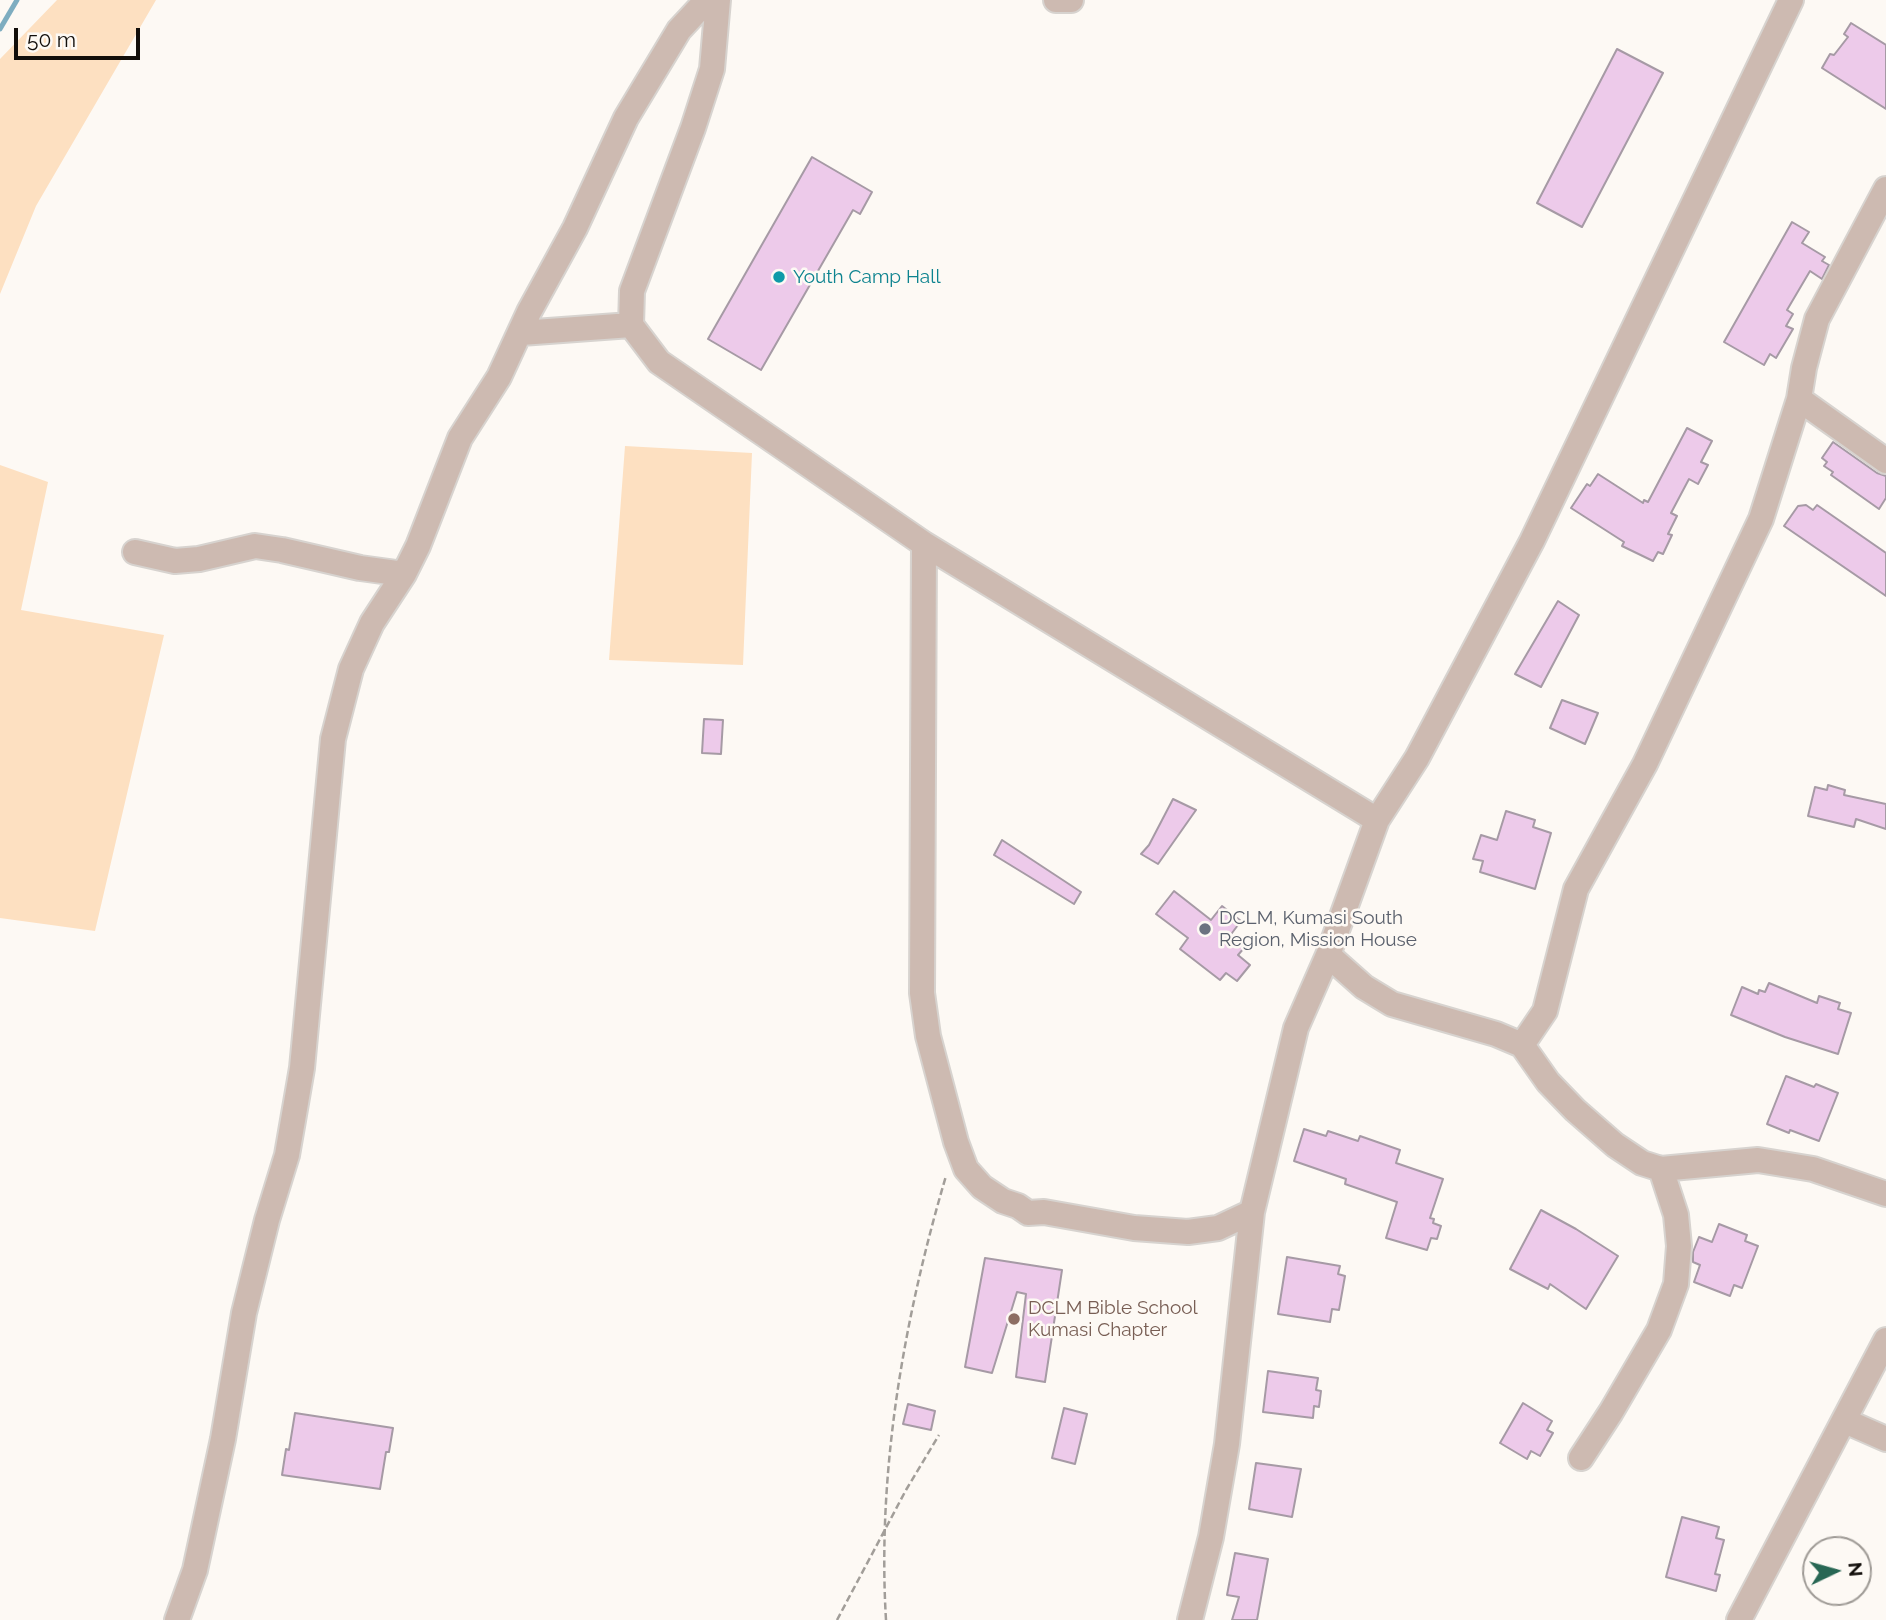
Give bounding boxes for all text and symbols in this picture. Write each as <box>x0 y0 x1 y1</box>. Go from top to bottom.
scale bar <box>18 14 144 58</box>
text: 50 m <box>27 27 76 52</box>
place label: Youth Camp Hall <box>793 266 941 288</box>
marker: Youth Camp Hall <box>771 269 787 285</box>
place label: DCLM, Kumasi South Region, Mission House <box>1219 907 1417 951</box>
marker: DCLM, Kumasi South Region, Mission House <box>1197 921 1213 937</box>
place label: DCLM Bible School Kumasi Chapter <box>1028 1297 1198 1341</box>
marker: DCLM Bible School Kumasi Chapter <box>1006 1311 1022 1327</box>
north arrow <box>1802 1536 1872 1606</box>
text: N <box>1844 1561 1868 1578</box>

